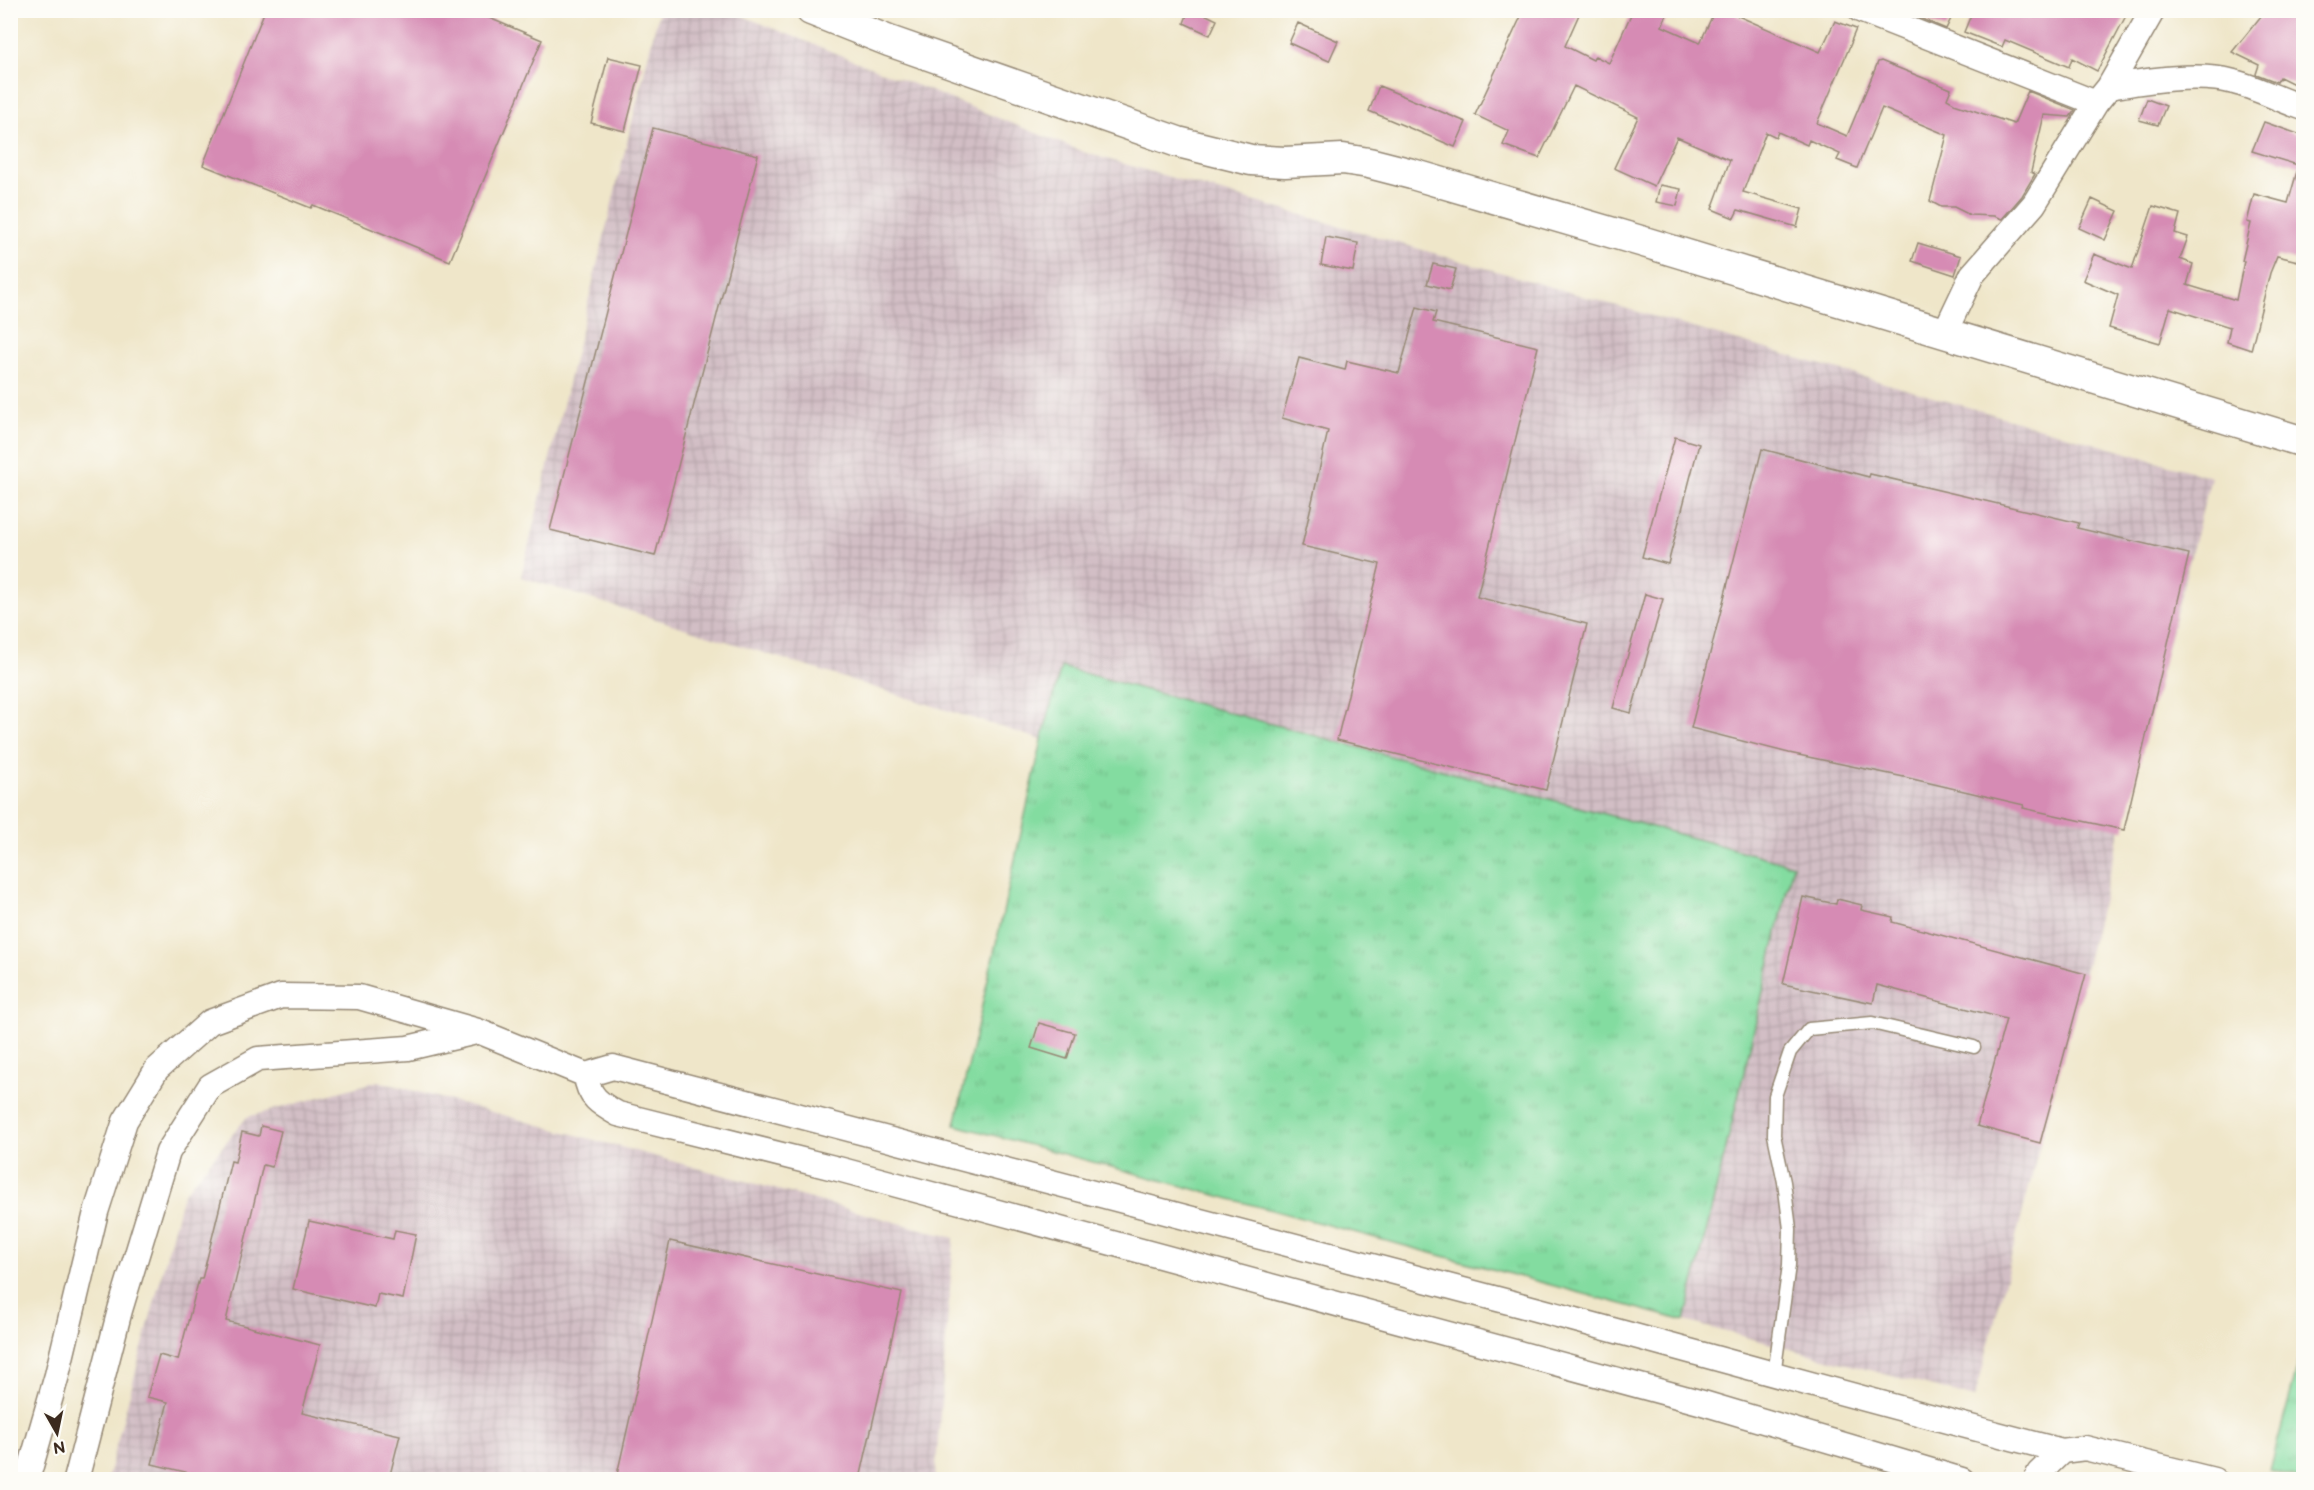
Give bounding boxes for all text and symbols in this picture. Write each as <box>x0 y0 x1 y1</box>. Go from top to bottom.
north arrow <box>27 1403 87 1463</box>
text: N <box>52 1436 67 1457</box>

